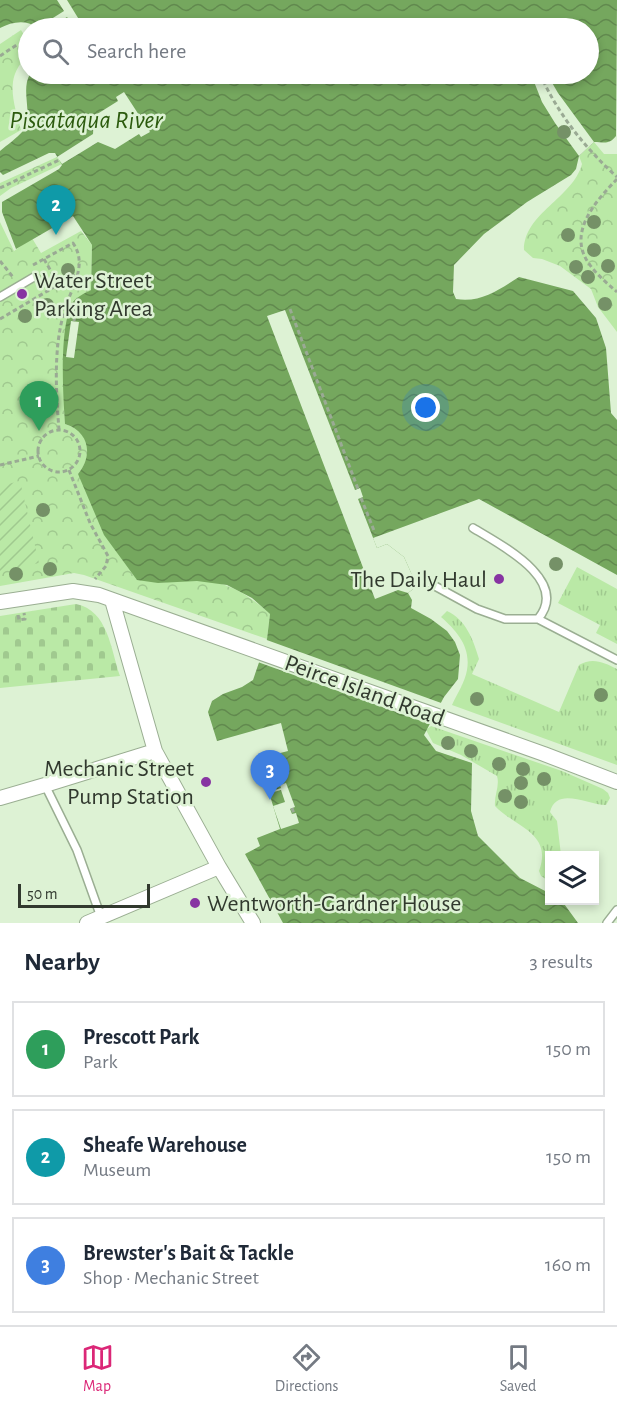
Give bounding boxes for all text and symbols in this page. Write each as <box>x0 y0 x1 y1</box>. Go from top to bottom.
search box <box>18 18 599 84</box>
icon: search <box>39 35 72 68</box>
text: Search here <box>87 40 186 62</box>
water label: Piscataqua River <box>9 107 164 133</box>
pin: 2 <box>36 186 76 235</box>
place label: Water Street Parking Area <box>34 269 153 321</box>
marker: Water Street Parking Area <box>15 287 29 301</box>
pin: 1 <box>20 382 58 431</box>
your location <box>411 393 440 422</box>
place label: The Daily Haul <box>350 568 487 592</box>
marker: The Daily Haul <box>492 572 506 586</box>
street label: Peirce Island Road <box>281 651 448 731</box>
pin: 3 <box>250 750 290 800</box>
place label: Mechanic Street Pump Station <box>44 757 194 809</box>
marker: Mechanic Street Pump Station <box>199 775 213 789</box>
map controls <box>545 851 599 905</box>
button: layers <box>545 851 599 905</box>
scale bar <box>18 881 150 908</box>
text: 50 m <box>27 886 58 902</box>
place label: Wentworth-Gardner House <box>207 892 461 916</box>
marker: Wentworth-Gardner House <box>188 896 202 910</box>
text: Nearby <box>24 949 100 975</box>
text: 3 results <box>529 952 593 972</box>
text: Prescott Park <box>83 1026 200 1048</box>
text: 1 <box>42 1039 49 1059</box>
text: 150 m <box>546 1039 591 1059</box>
text: Park <box>83 1052 118 1072</box>
text: Sheafe Warehouse <box>83 1134 247 1156</box>
text: 2 <box>41 1147 50 1167</box>
text: 150 m <box>546 1147 591 1167</box>
text: Museum <box>83 1160 151 1180</box>
text: Brewster's Bait & Tackle <box>83 1242 294 1264</box>
text: 3 <box>41 1255 50 1275</box>
text: 160 m <box>545 1255 591 1275</box>
text: Shop · Mechanic Street <box>83 1268 259 1288</box>
tab: Map <box>81 1341 114 1396</box>
tab: Directions <box>275 1341 339 1396</box>
tab: Saved <box>500 1341 536 1396</box>

